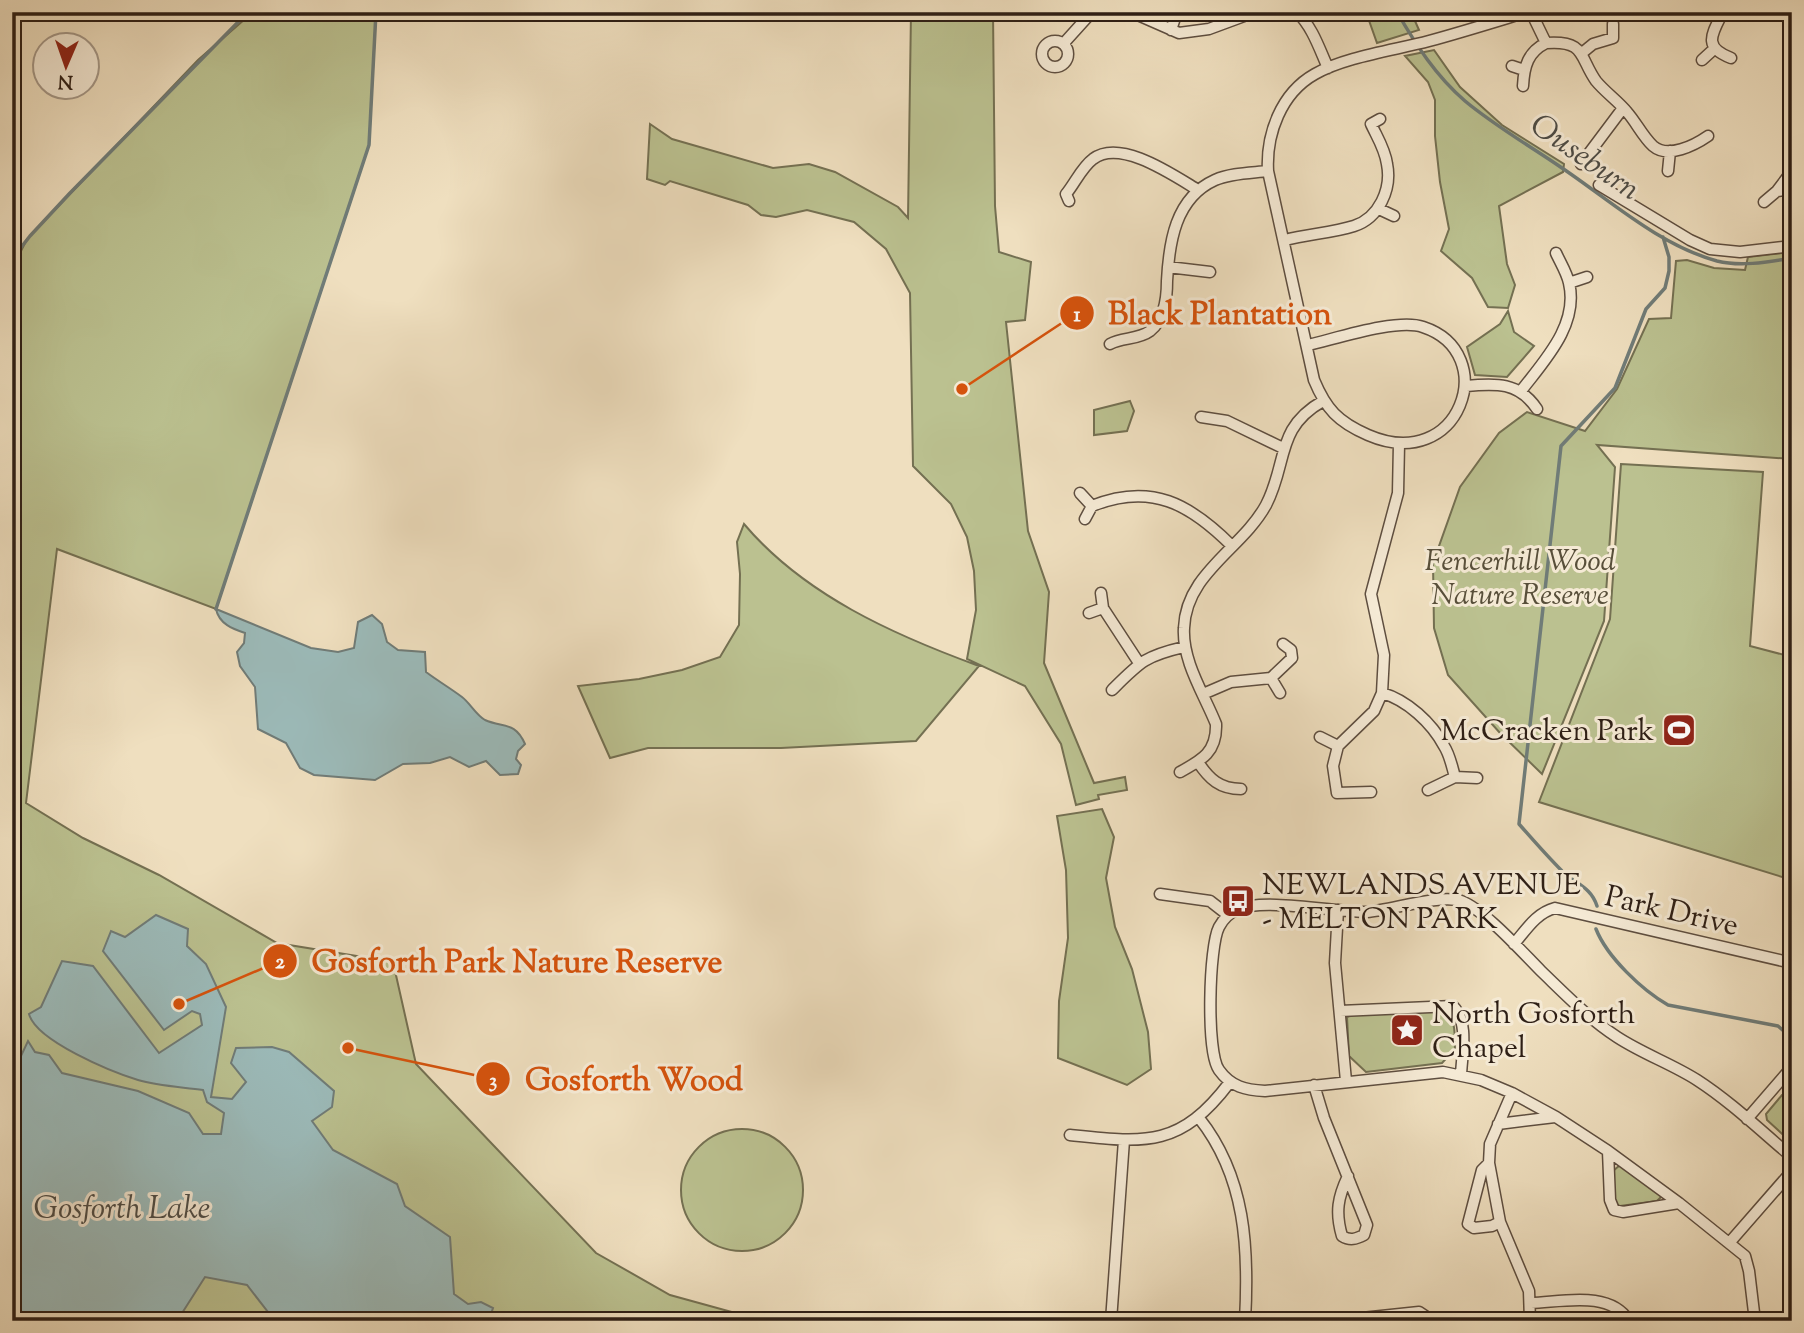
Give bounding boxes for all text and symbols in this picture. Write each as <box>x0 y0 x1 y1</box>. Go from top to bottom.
north arrow <box>32 32 102 102</box>
text: N <box>57 67 74 94</box>
water label: Ouseburn <box>1520 104 1649 213</box>
callout: Black Plantation <box>1060 287 1346 340</box>
text: Black Plantation <box>1108 293 1332 339</box>
text: 1 <box>1073 301 1081 331</box>
park label: Fencerhill Wood Nature Reserve <box>1424 541 1616 618</box>
place label: McCracken Park <box>1440 711 1654 754</box>
sports icon: McCracken Park <box>1660 711 1698 749</box>
place label: NEWLANDS AVENUE - MELTON PARK <box>1262 865 1581 942</box>
street label: Park Drive <box>1600 876 1743 949</box>
bus stop icon: NEWLANDS AVENUE - MELTON PARK <box>1219 882 1257 920</box>
callout: Gosforth Park Nature Reserve <box>262 934 736 987</box>
text: Gosforth Park Nature Reserve <box>312 941 722 987</box>
text: 2 <box>275 948 285 978</box>
place label: North Gosforth Chapel <box>1432 994 1636 1071</box>
place icon: North Gosforth Chapel <box>1388 1011 1426 1049</box>
callout: Gosforth Wood <box>476 1053 757 1106</box>
text: Gosforth Wood <box>525 1059 743 1105</box>
text: 3 <box>489 1067 497 1097</box>
water label: Gosforth Lake <box>34 1187 210 1233</box>

